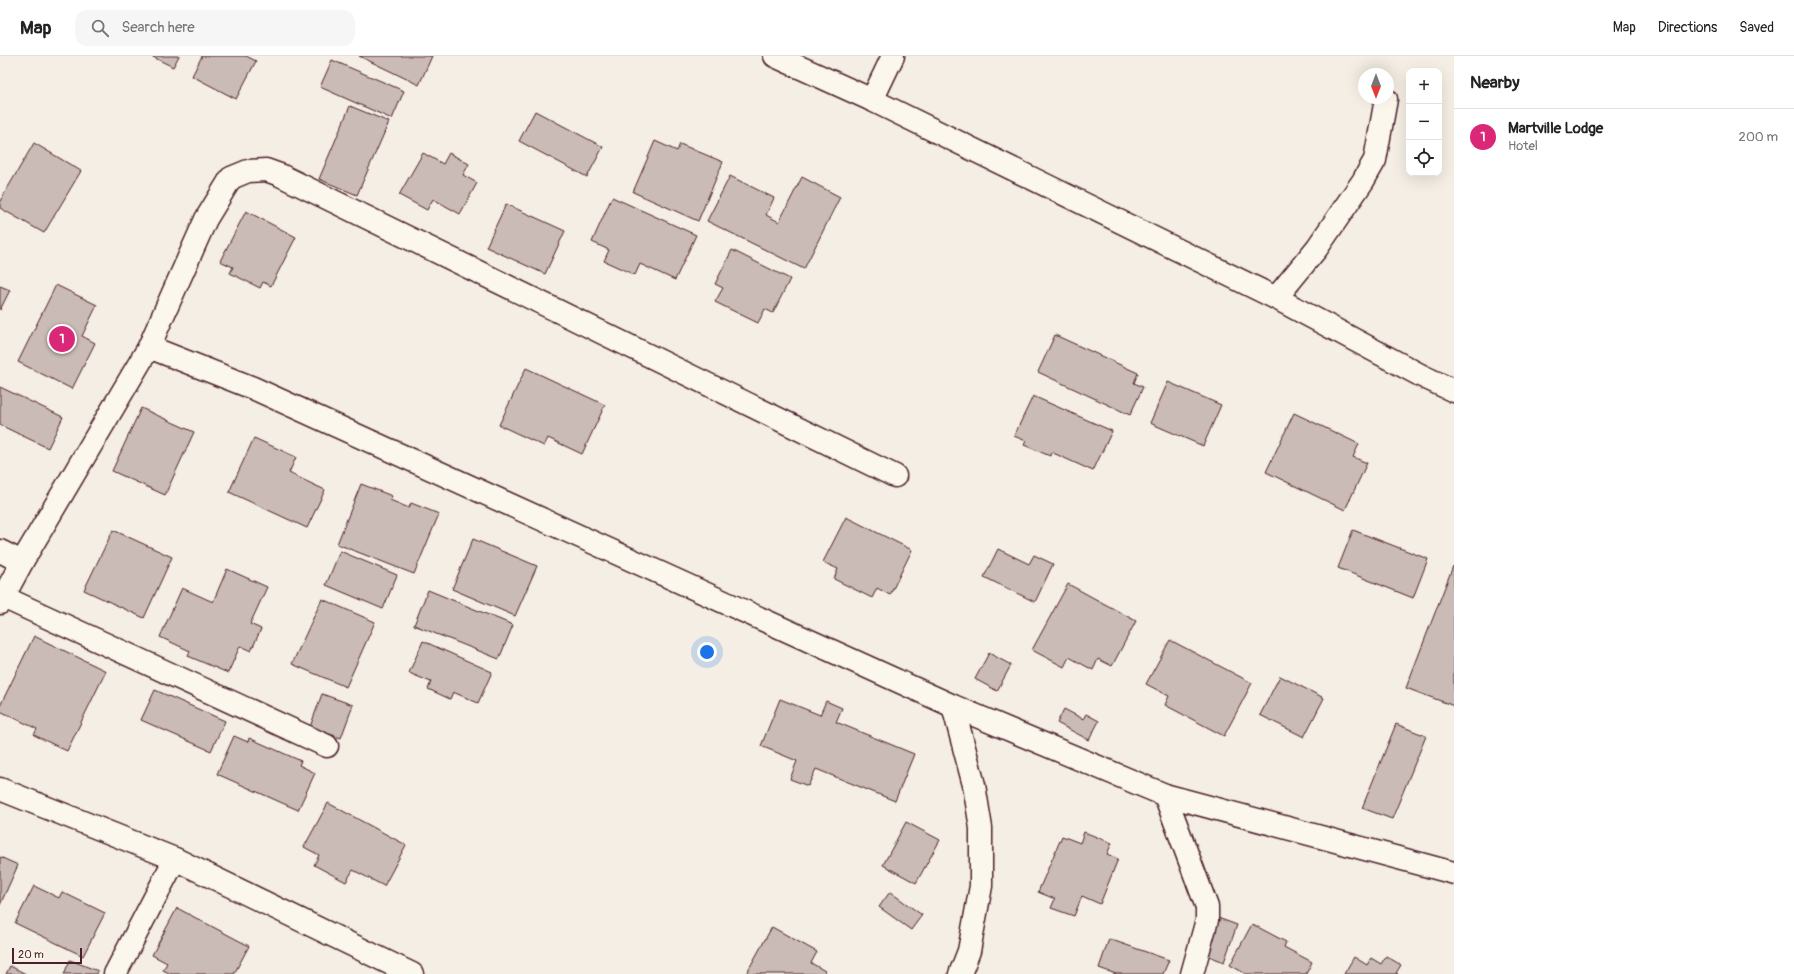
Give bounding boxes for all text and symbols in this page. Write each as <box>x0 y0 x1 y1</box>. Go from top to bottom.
search box <box>75 10 355 46</box>
text: Map <box>20 16 51 40</box>
icon: search <box>89 17 111 39</box>
text: Search here <box>121 18 195 37</box>
text: Map <box>1613 19 1636 36</box>
text: Directions <box>1658 19 1717 36</box>
text: Saved <box>1739 19 1774 36</box>
north arrow <box>1358 68 1394 104</box>
map controls <box>1406 68 1442 176</box>
button: + <box>1406 68 1442 104</box>
text: Nearby <box>1470 72 1519 93</box>
button: − <box>1406 104 1442 140</box>
text: Martville Lodge <box>1508 119 1603 138</box>
text: 1 <box>1480 129 1486 145</box>
text: 200 m <box>1739 129 1778 145</box>
text: Hotel <box>1508 138 1538 154</box>
button: locate <box>1406 140 1442 176</box>
pin: 1 <box>49 324 75 354</box>
your location <box>697 642 717 662</box>
scale bar <box>12 946 82 965</box>
text: 20 m <box>18 948 44 961</box>

